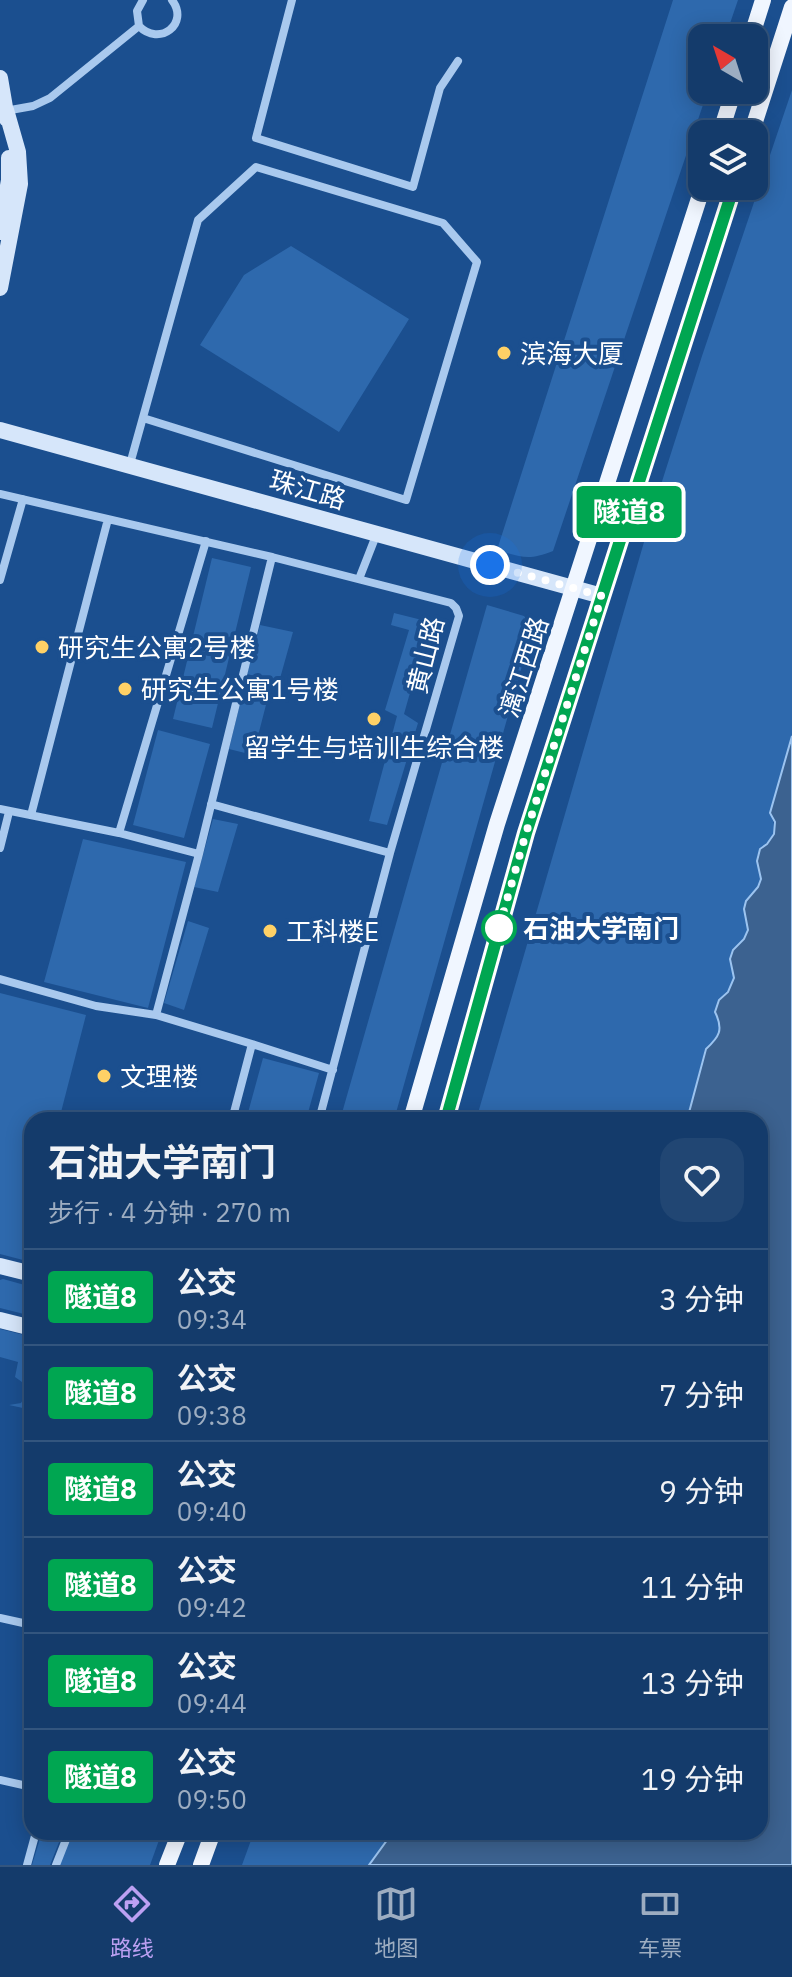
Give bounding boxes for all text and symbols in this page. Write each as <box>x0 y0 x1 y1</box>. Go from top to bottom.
north arrow <box>688 24 768 104</box>
map controls <box>688 24 768 200</box>
button: layers <box>688 120 768 200</box>
place label: 滨海大厦 <box>520 336 624 370</box>
marker: 滨海大厦 <box>495 344 513 362</box>
street label: 珠江路 <box>266 462 350 516</box>
line badge: 隧道8 <box>583 486 675 538</box>
text: 隧道8 <box>593 493 665 530</box>
your location <box>470 545 510 585</box>
street label: 漓江西路 <box>491 612 555 722</box>
street label: 黄山路 <box>399 613 451 697</box>
place label: 研究生公寓2号楼 <box>58 630 256 664</box>
marker: 研究生公寓2号楼 <box>33 638 51 656</box>
place label: 研究生公寓1号楼 <box>141 672 339 706</box>
marker: 研究生公寓1号楼 <box>116 680 134 698</box>
marker: 留学生与培训生综合楼 <box>365 710 383 728</box>
place label: 留学生与培训生综合楼 <box>244 730 504 764</box>
marker: 石油大学南门 <box>482 911 516 945</box>
place label: 石油大学南门 <box>523 911 679 945</box>
place label: 工科楼E <box>286 914 379 948</box>
marker: 工科楼E <box>261 922 279 940</box>
place label: 文理楼 <box>120 1059 198 1093</box>
marker: 文理楼 <box>95 1067 113 1085</box>
text: 石油大学南门 <box>48 1137 276 1186</box>
button: heart <box>660 1138 744 1222</box>
text: 步行 · 4 分钟 · 270 m <box>48 1195 291 1229</box>
text: 公交 <box>177 1262 237 1301</box>
text: 隧道8 <box>64 1278 137 1315</box>
text: 3 分钟 <box>659 1279 744 1318</box>
text: 09:34 <box>177 1302 247 1336</box>
text: 公交 <box>177 1358 237 1397</box>
text: 隧道8 <box>64 1374 137 1411</box>
text: 7 分钟 <box>659 1375 744 1414</box>
text: 09:38 <box>177 1398 247 1432</box>
text: 公交 <box>177 1454 237 1493</box>
text: 隧道8 <box>64 1470 137 1507</box>
text: 9 分钟 <box>659 1471 744 1510</box>
text: 09:40 <box>177 1494 247 1528</box>
text: 公交 <box>177 1550 237 1589</box>
text: 隧道8 <box>64 1566 137 1603</box>
text: 11 分钟 <box>641 1567 744 1606</box>
text: 09:42 <box>177 1590 247 1624</box>
text: 公交 <box>177 1646 237 1685</box>
text: 隧道8 <box>64 1662 137 1699</box>
text: 13 分钟 <box>641 1663 744 1702</box>
text: 09:44 <box>177 1686 247 1720</box>
text: 公交 <box>177 1742 237 1781</box>
text: 隧道8 <box>64 1758 137 1795</box>
text: 19 分钟 <box>641 1759 744 1798</box>
text: 09:50 <box>177 1782 247 1816</box>
tab: 路线 <box>110 1882 154 1962</box>
tab: 地图 <box>374 1882 418 1962</box>
tab: 车票 <box>638 1882 682 1962</box>

